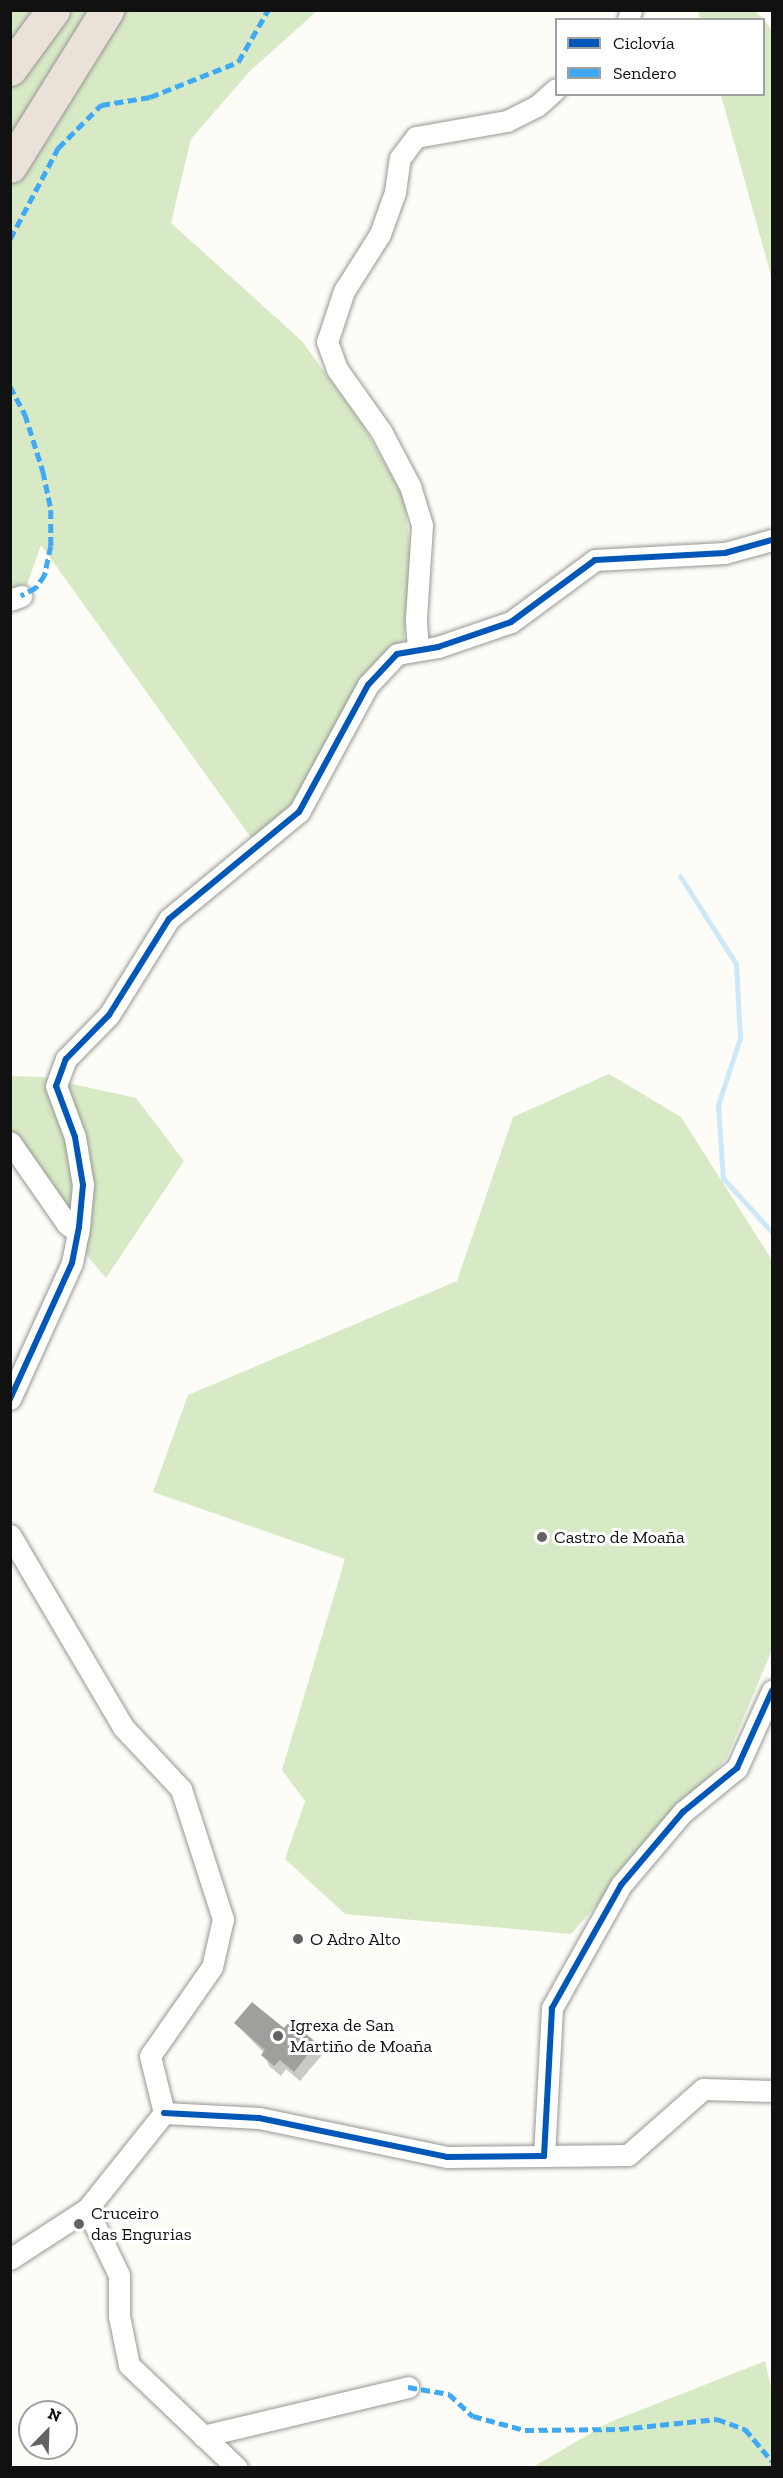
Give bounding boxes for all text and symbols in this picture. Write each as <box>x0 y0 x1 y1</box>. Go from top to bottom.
legend <box>555 18 765 96</box>
text: Ciclovía <box>613 32 675 54</box>
text: Sendero <box>613 62 677 84</box>
place label: Castro de Moaña <box>554 1526 685 1548</box>
marker: Castro de Moaña <box>535 1530 549 1544</box>
place label: O Adro Alto <box>310 1928 402 1950</box>
marker: O Adro Alto <box>291 1932 305 1946</box>
place label: Igrexa de San Martiño de Moaña <box>290 2015 432 2058</box>
marker: Igrexa de San Martiño de Moaña <box>271 2029 285 2043</box>
place label: Cruceiro das Engurias <box>91 2203 192 2246</box>
marker: Cruceiro das Engurias <box>72 2217 86 2231</box>
north arrow <box>18 2400 78 2460</box>
text: N <box>45 2404 64 2426</box>

